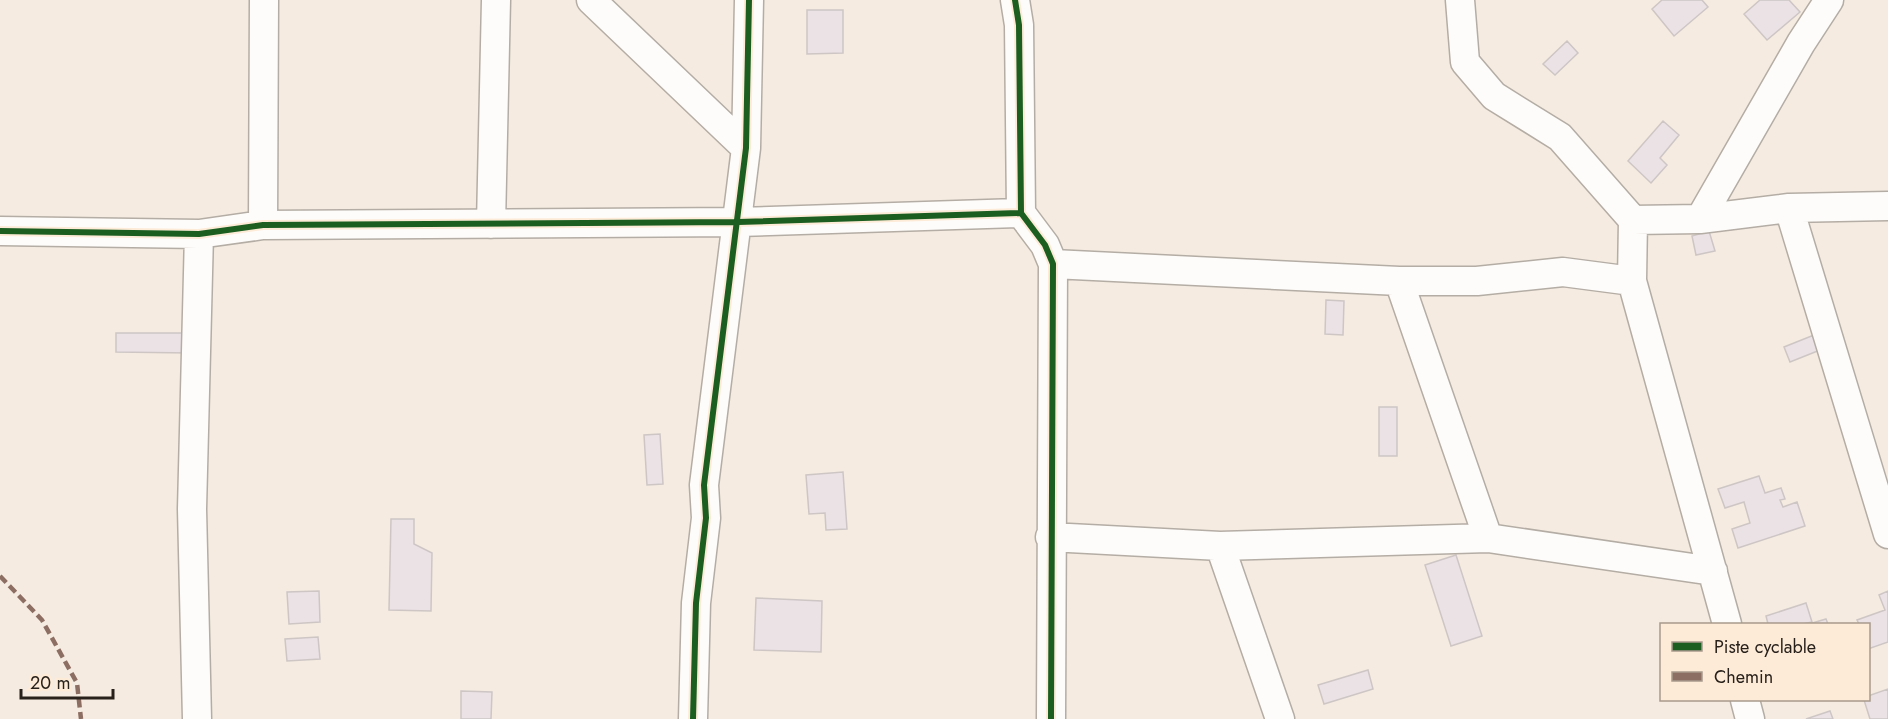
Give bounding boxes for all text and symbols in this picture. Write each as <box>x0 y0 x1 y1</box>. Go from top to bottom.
legend <box>1660 623 1870 701</box>
text: Piste cyclable <box>1714 634 1816 660</box>
scale bar <box>21 662 112 700</box>
text: Chemin <box>1714 664 1773 690</box>
text: 20 m <box>30 670 70 696</box>

